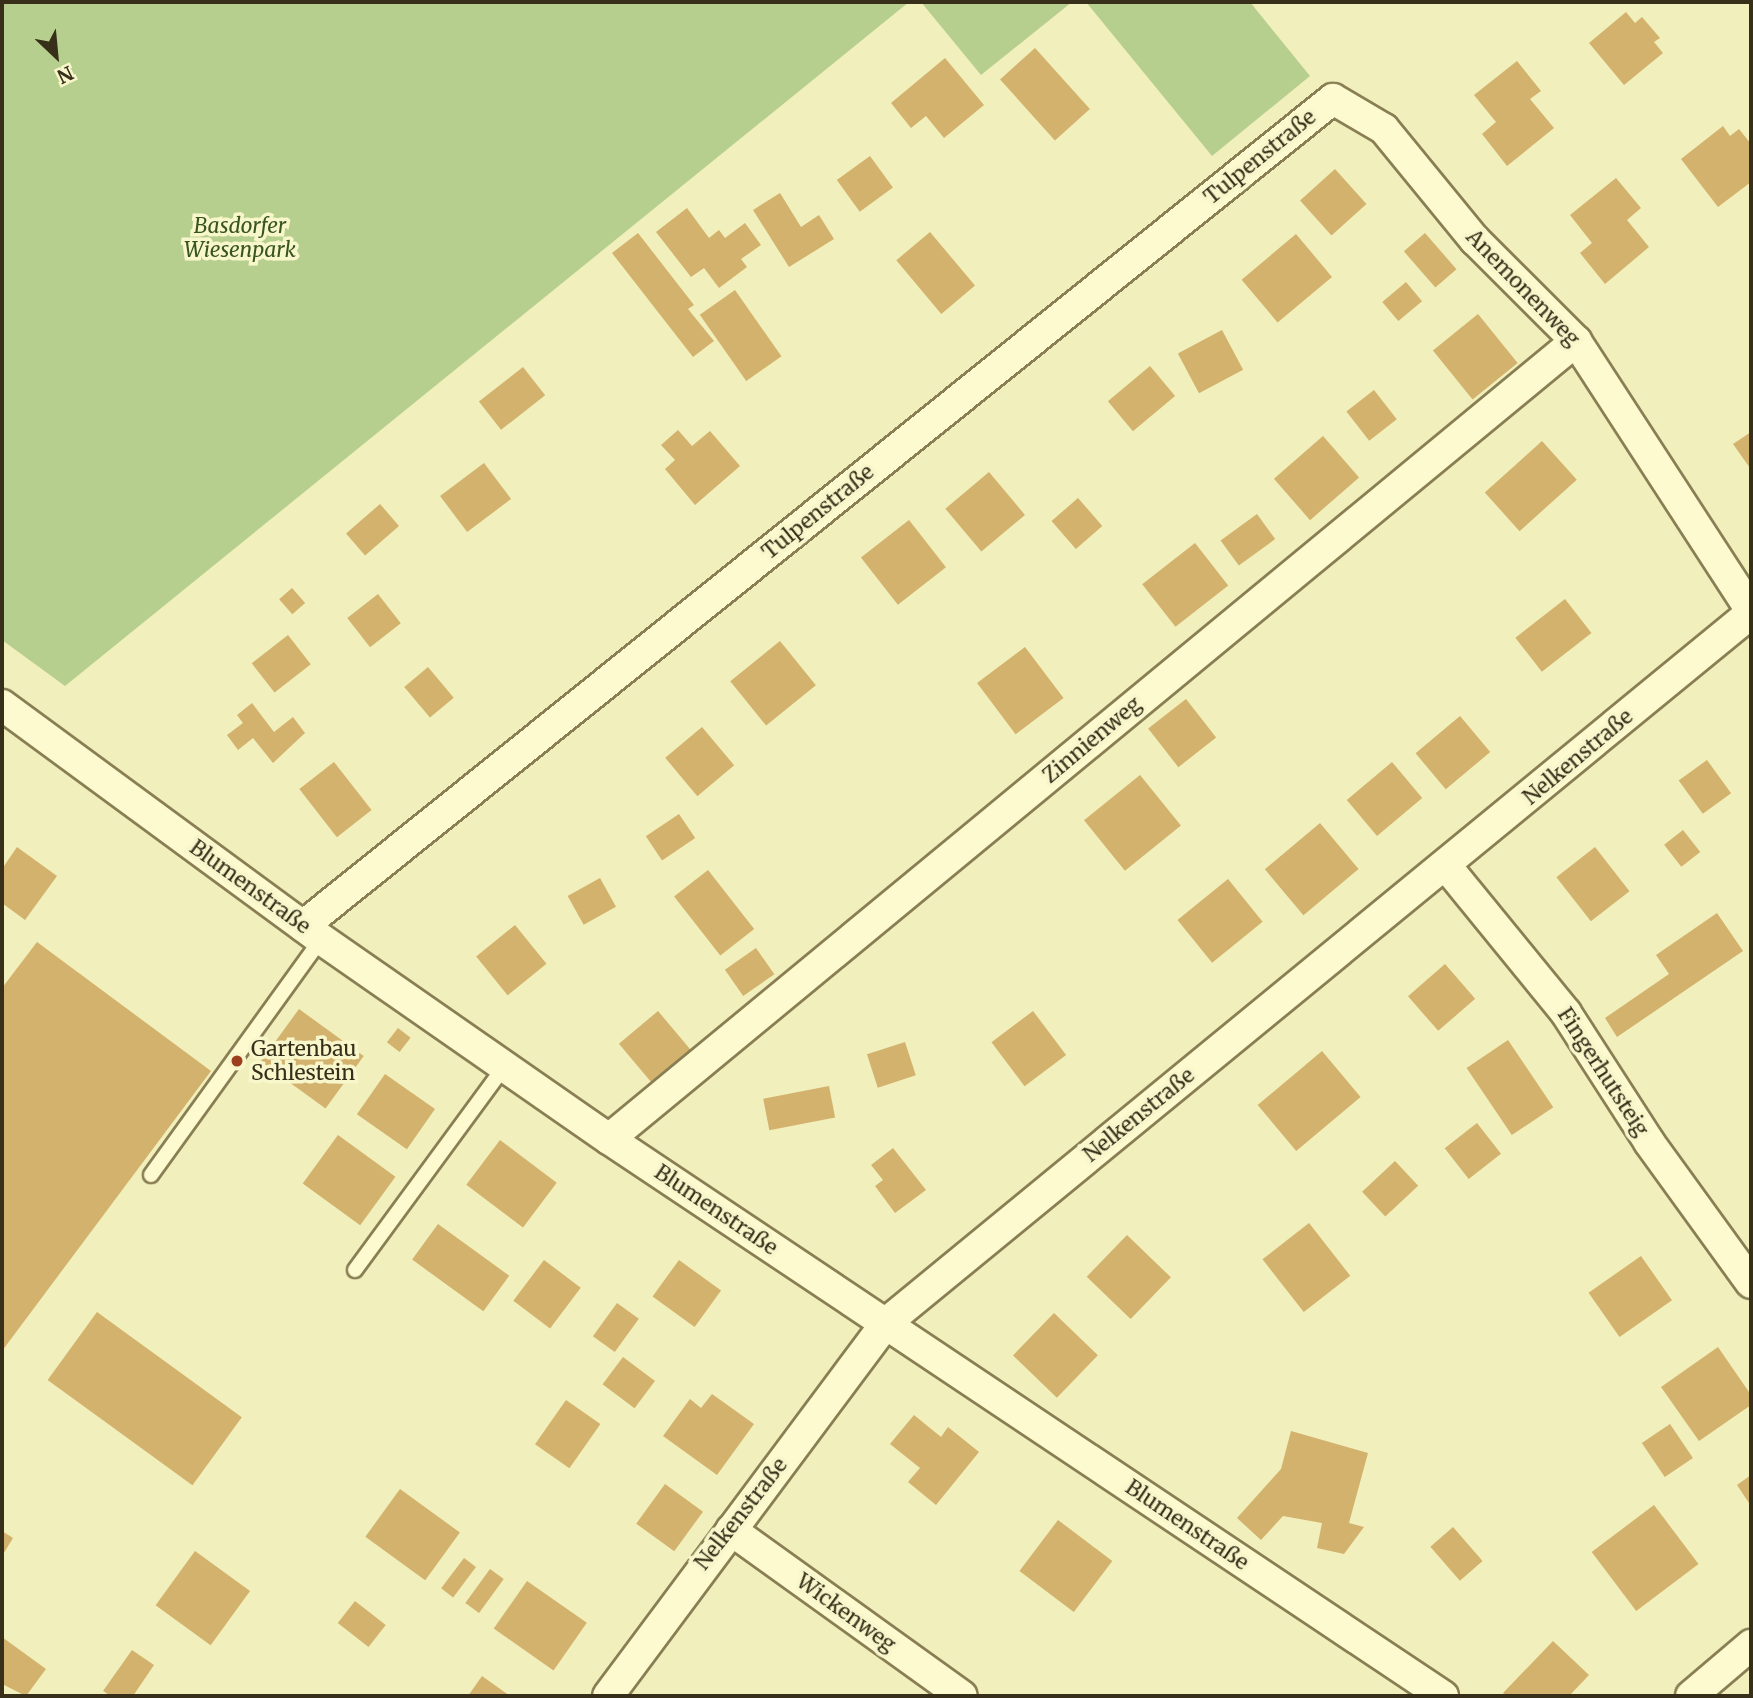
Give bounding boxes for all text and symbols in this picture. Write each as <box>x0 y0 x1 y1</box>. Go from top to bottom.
north arrow <box>21 21 91 91</box>
text: N <box>53 61 77 89</box>
street label: Tulpenstraße <box>1199 104 1321 210</box>
park label: Basdorfer Wiesenpark <box>184 213 296 263</box>
street label: Anemonenweg <box>1461 224 1585 352</box>
street label: Tulpenstraße <box>757 459 879 565</box>
street label: Zinnienweg <box>1038 692 1146 788</box>
street label: Nelkenstraße <box>1518 704 1638 810</box>
street label: Blumenstraße <box>185 835 315 939</box>
street label: Fingerhutsteig <box>1552 1003 1654 1141</box>
place label: Gartenbau Schlestein <box>251 1036 356 1086</box>
marker: Gartenbau Schlestein <box>229 1053 245 1069</box>
street label: Nelkenstraße <box>1079 1063 1199 1167</box>
street label: Blumenstraße <box>650 1160 782 1260</box>
street label: Nelkenstraße <box>689 1453 793 1575</box>
street label: Blumenstraße <box>1121 1475 1253 1575</box>
street label: Wickenweg <box>791 1569 901 1657</box>

